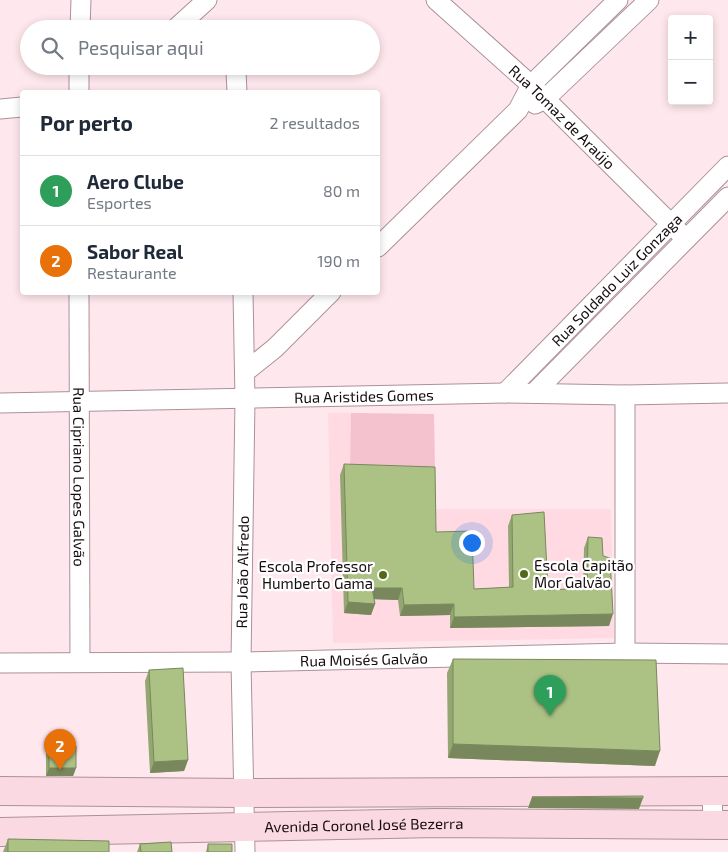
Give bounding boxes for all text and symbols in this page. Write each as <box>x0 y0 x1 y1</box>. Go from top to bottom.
map controls <box>668 15 713 105</box>
button: + <box>668 15 713 60</box>
search box <box>20 20 380 75</box>
icon: search <box>38 34 66 62</box>
text: Pesquisar aqui <box>78 36 204 59</box>
button: − <box>668 60 713 105</box>
street label: Rua Tomaz de Araújo <box>506 61 619 173</box>
text: Por perto <box>40 110 133 135</box>
text: 2 resultados <box>269 113 360 132</box>
text: Aero Clube <box>87 170 184 193</box>
text: 1 <box>53 181 59 200</box>
text: 80 m <box>323 181 360 200</box>
text: Esportes <box>87 193 152 212</box>
street label: Rua Soldado Luiz Gonzaga <box>547 210 685 350</box>
text: Sabor Real <box>87 240 183 263</box>
text: 2 <box>51 251 61 270</box>
text: 190 m <box>317 251 360 270</box>
text: Restaurante <box>87 263 177 282</box>
street label: Rua Aristides Gomes <box>294 385 434 406</box>
street label: Rua Cipriano Lopes Galvão <box>70 387 89 567</box>
street label: Rua João Alfredo <box>232 515 252 629</box>
your location <box>459 530 485 556</box>
place label: Escola Capitão Mor Galvão <box>534 556 633 591</box>
place label: Escola Professor Humberto Gama <box>259 557 373 592</box>
marker: Escola Capitão Mor Galvão <box>518 568 530 580</box>
marker: Escola Professor Humberto Gama <box>377 569 389 581</box>
street label: Rua Moisés Galvão <box>300 649 428 670</box>
pin: 1 <box>534 675 566 716</box>
pin: 2 <box>44 729 76 770</box>
street label: Avenida Coronel José Bezerra <box>264 814 463 836</box>

